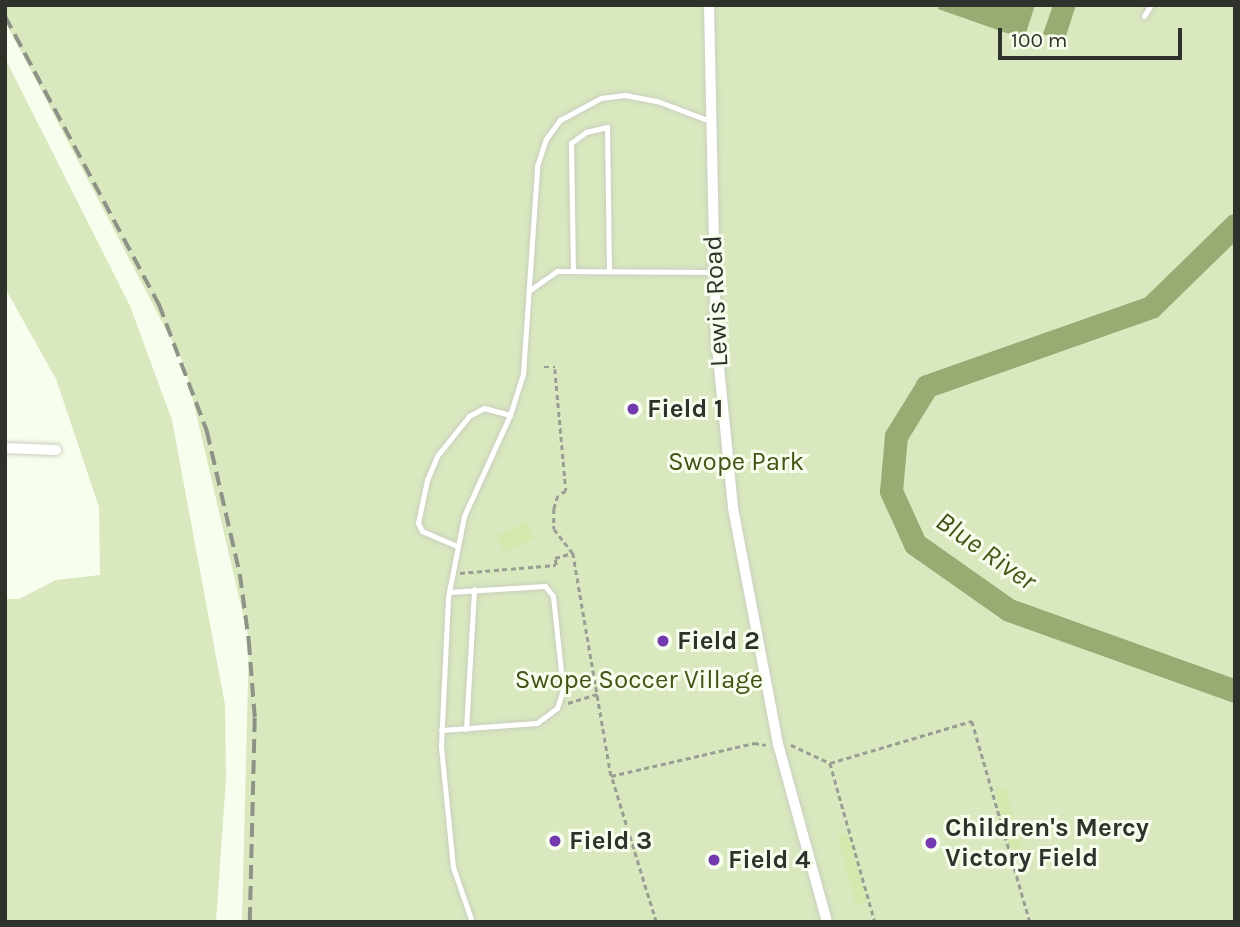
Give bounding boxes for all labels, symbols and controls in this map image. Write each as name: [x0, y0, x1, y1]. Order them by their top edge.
scale bar: [1002, 14, 1186, 58]
text: 100 m: [1011, 28, 1068, 52]
street label: Lewis Road: [697, 234, 735, 368]
place label: Field 1: [647, 393, 723, 425]
marker: Field 1: [625, 401, 641, 417]
park label: Swope Park: [668, 446, 804, 478]
water label: Blue River: [929, 504, 1043, 598]
place label: Field 2: [677, 625, 760, 657]
marker: Field 2: [655, 633, 671, 649]
park label: Swope Soccer Village: [515, 664, 763, 696]
place label: Children's Mercy Victory Field: [945, 812, 1149, 874]
place label: Field 3: [569, 825, 652, 857]
marker: Field 3: [547, 833, 563, 849]
marker: Children's Mercy Victory Field: [923, 835, 939, 851]
place label: Field 4: [728, 844, 810, 876]
marker: Field 4: [706, 852, 722, 868]

